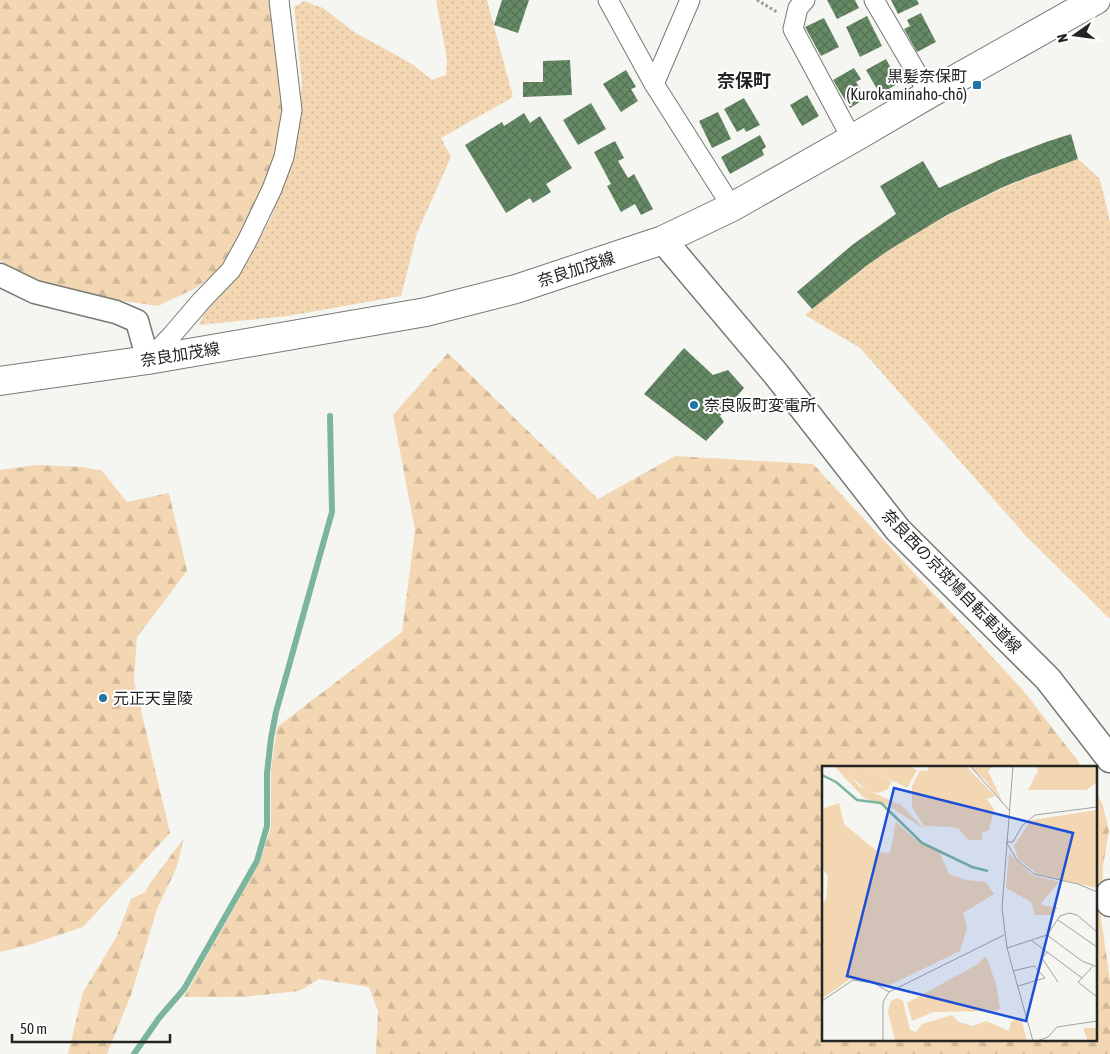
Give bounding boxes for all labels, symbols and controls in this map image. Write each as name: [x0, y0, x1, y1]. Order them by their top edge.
north arrow: [1050, 10, 1100, 60]
text: N: [1054, 32, 1071, 44]
place label: 黒髪奈保町 (Kurokaminaho-chō): [846, 67, 967, 104]
district label: 奈保町: [717, 70, 771, 91]
marker: 黒髪奈保町 (Kurokaminaho-chō): [971, 79, 983, 91]
street label: 奈良加茂線: [535, 248, 617, 290]
street label: 奈良加茂線: [139, 339, 221, 369]
place label: 奈良阪町変電所: [704, 396, 816, 414]
marker: 奈良阪町変電所: [688, 399, 700, 411]
street label: 奈良西の京斑鳩自転車道線: [879, 506, 1025, 656]
place label: 元正天皇陵: [113, 689, 193, 707]
marker: 元正天皇陵: [97, 692, 109, 704]
inset map: [822, 766, 1098, 1042]
scale bar: [12, 1012, 170, 1044]
text: 50 m: [20, 1020, 47, 1037]

